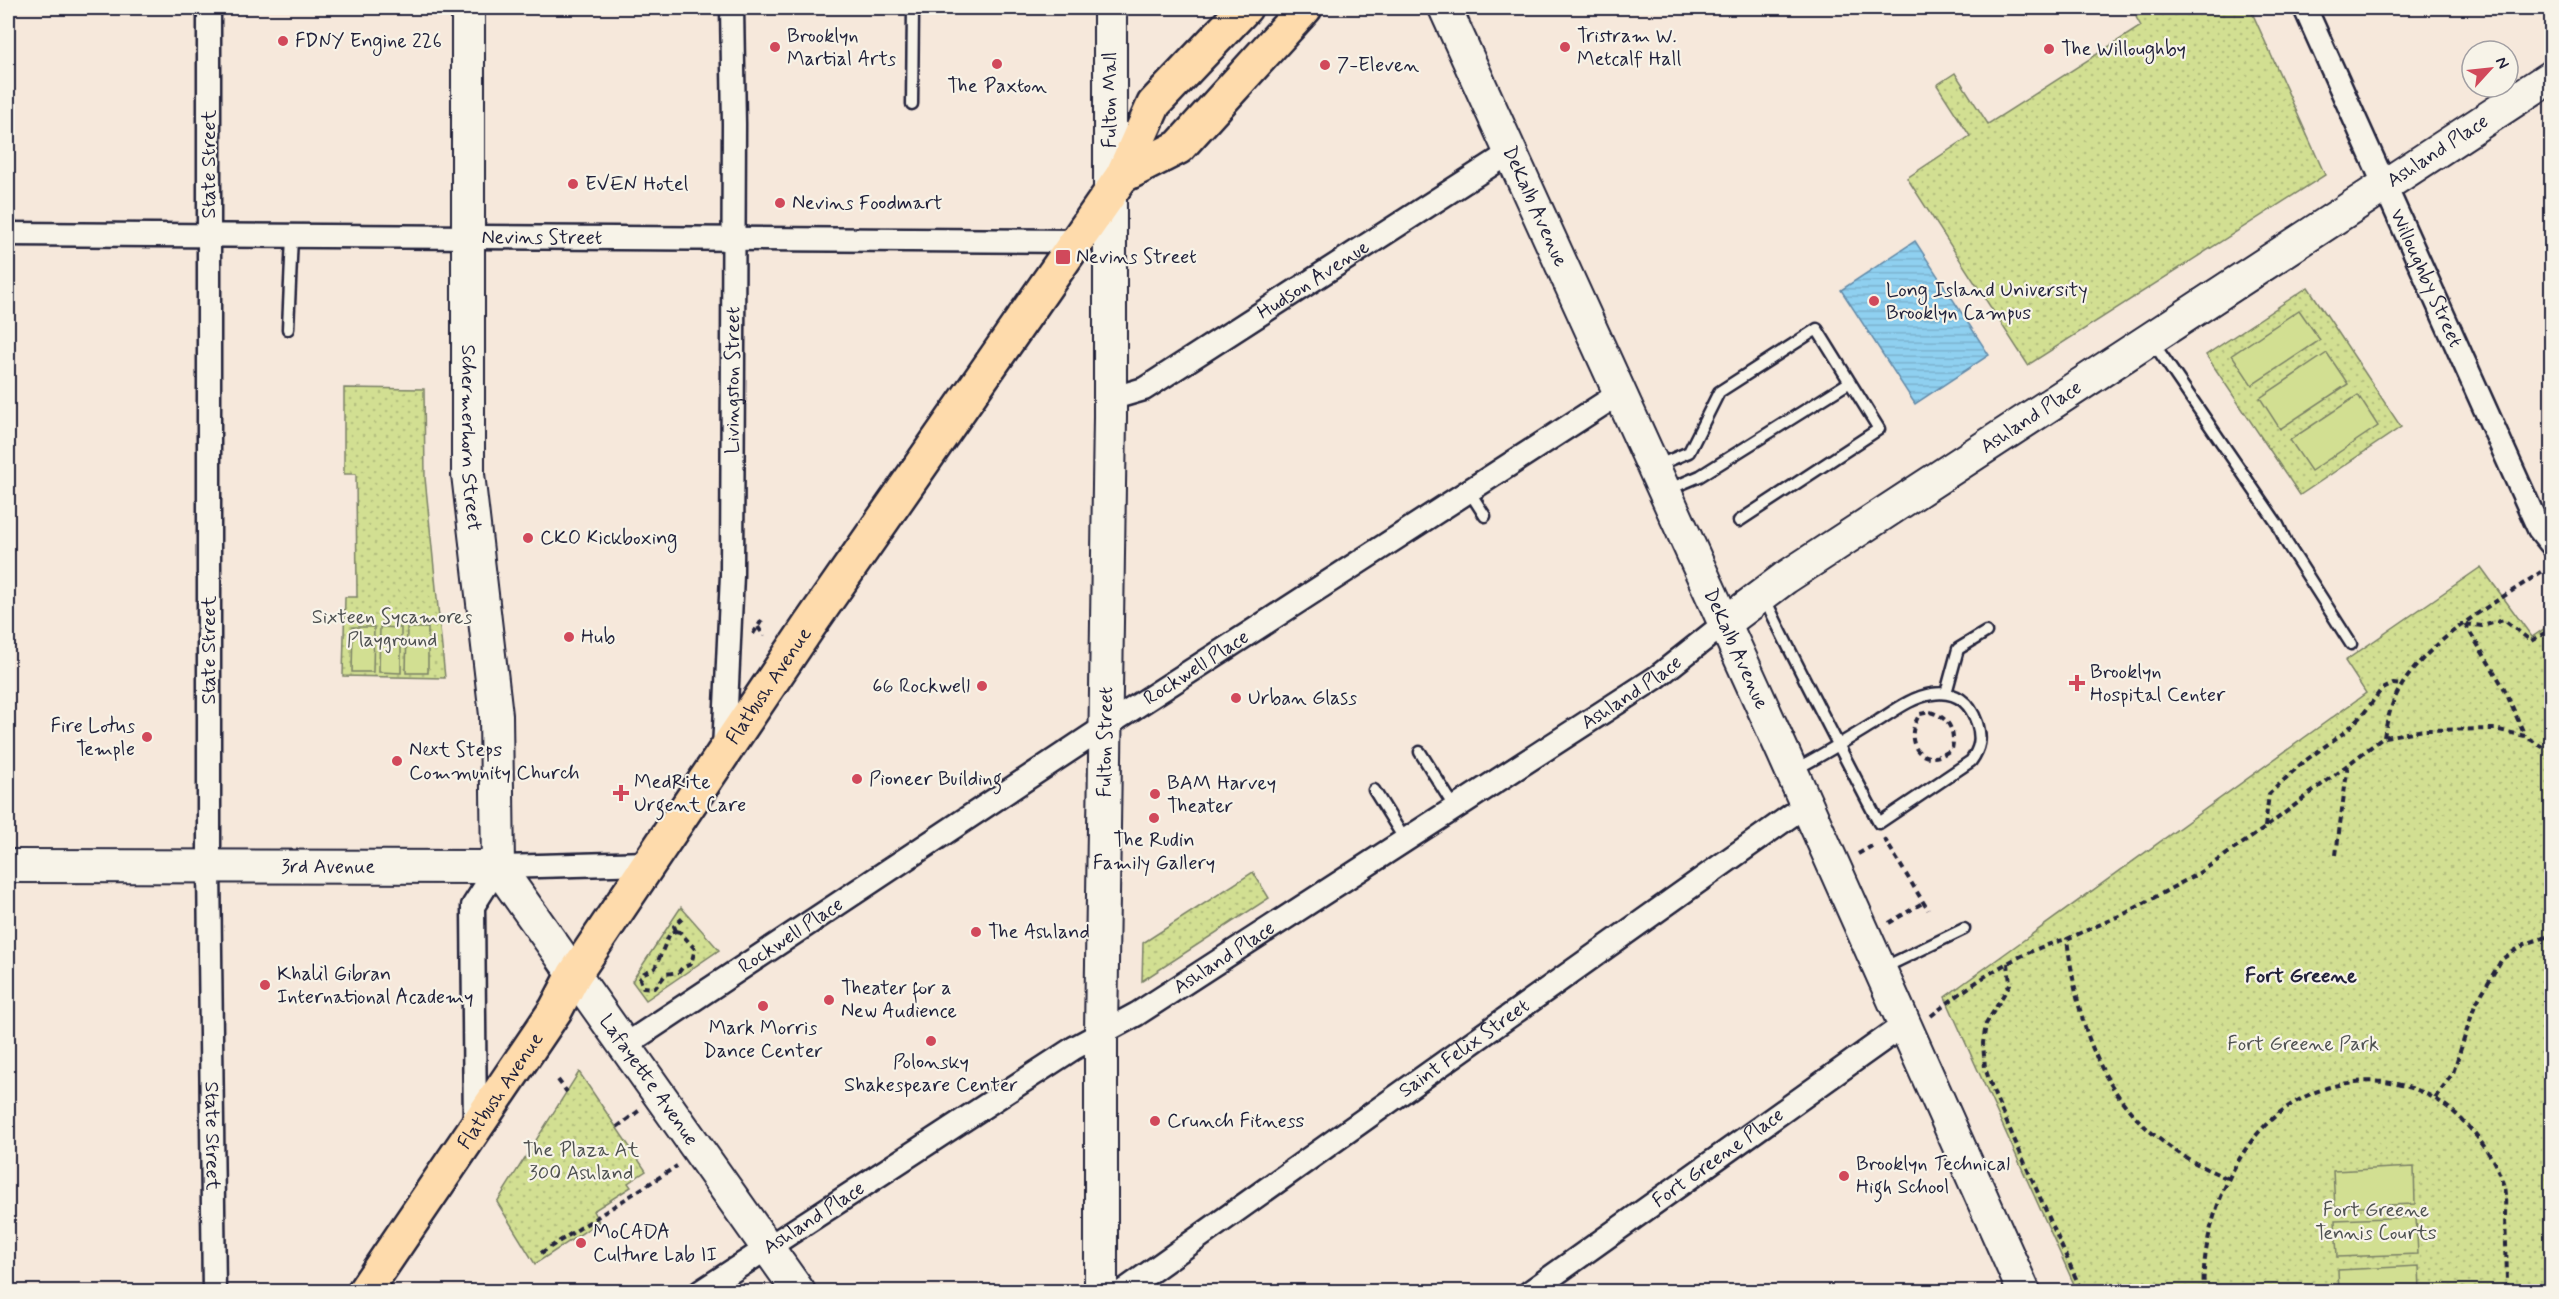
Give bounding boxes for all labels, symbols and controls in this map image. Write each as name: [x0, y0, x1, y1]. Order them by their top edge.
place label: Brooklyn Martial Arts: [787, 23, 896, 73]
place label: Tristram W. Metcalf Hall: [1577, 23, 1682, 73]
place label: FDNY Engine 226: [295, 28, 442, 56]
marker: FDNY Engine 226: [276, 34, 290, 48]
place label: The Willoughby: [2061, 36, 2186, 64]
north arrow: [2460, 39, 2520, 99]
marker: Brooklyn Martial Arts: [768, 40, 782, 54]
marker: Tristram W. Metcalf Hall: [1558, 40, 1572, 54]
marker: The Willoughby: [2042, 42, 2056, 56]
street label: Fulton Mall: [1097, 52, 1124, 148]
place label: 7-Eleven: [1337, 52, 1420, 79]
text: N: [2490, 53, 2514, 72]
marker: The Paxton: [990, 57, 1004, 71]
marker: 7-Eleven: [1318, 58, 1332, 72]
place label: The Paxton: [947, 73, 1047, 100]
street label: Ashland Place: [2382, 108, 2494, 194]
street label: State Street: [196, 109, 223, 218]
street label: DeKalb Avenue: [1496, 142, 1574, 271]
place label: EVEN Hotel: [585, 171, 689, 198]
marker: EVEN Hotel: [566, 177, 580, 191]
place label: Nevins Foodmart: [792, 190, 942, 217]
marker: Nevins Foodmart: [773, 196, 787, 210]
street label: Willoughby Street: [2383, 204, 2469, 352]
street label: Nevins Street: [481, 224, 602, 251]
street label: Hudson Avenue: [1252, 233, 1375, 326]
place label: Nevins Street: [1076, 244, 1197, 271]
marker: Nevins Street: [1054, 248, 1072, 266]
place label: Long Island University Brooklyn Campus: [1886, 277, 2088, 327]
marker: Long Island University Brooklyn Campus: [1867, 294, 1881, 308]
street label: Livingston Street: [719, 307, 747, 454]
street label: Schermerhorn Street: [454, 345, 488, 533]
street label: Ashland Place: [1975, 374, 2087, 460]
place label: CKO Kickboxing: [540, 525, 677, 553]
marker: CKO Kickboxing: [521, 531, 535, 545]
street label: DeKalb Avenue: [1697, 584, 1775, 714]
street label: State Street: [196, 595, 223, 704]
park label: Sixteen Sycamores Playground: [312, 604, 473, 654]
street label: Flatbush Avenue: [719, 622, 818, 750]
street label: Rockwell Place: [1138, 623, 1254, 712]
place label: Hub: [581, 624, 615, 651]
marker: Hub: [562, 630, 576, 644]
street label: Ashland Place: [1576, 649, 1688, 736]
place label: Brooklyn Hospital Center: [2090, 659, 2226, 709]
place label: 66 Rockwell: [872, 673, 970, 700]
marker: Brooklyn Hospital Center: [2068, 674, 2086, 692]
marker: 66 Rockwell: [975, 679, 989, 693]
place label: Urban Glass: [1248, 685, 1357, 712]
street label: Fulton Street: [1091, 686, 1120, 798]
marker: Urban Glass: [1229, 691, 1243, 705]
place label: Fire Lotus Temple: [51, 713, 135, 763]
marker: Fire Lotus Temple: [140, 730, 154, 744]
place label: Next Steps Community Church: [409, 737, 580, 787]
marker: Next Steps Community Church: [390, 754, 404, 768]
place label: Pioneer Building: [869, 766, 1002, 795]
place label: MedRite Urgent Care: [634, 769, 746, 821]
place label: BAM Harvey Theater: [1167, 770, 1276, 820]
marker: Pioneer Building: [850, 772, 864, 786]
marker: MedRite Urgent Care: [612, 784, 630, 802]
marker: BAM Harvey Theater: [1148, 787, 1162, 801]
marker: The Rudin Family Gallery: [1147, 811, 1161, 825]
place label: The Rudin Family Gallery: [1093, 827, 1215, 877]
street label: 3rd Avenue: [281, 853, 375, 880]
street label: Rockwell Place: [733, 891, 848, 980]
street label: Ashland Place: [1168, 915, 1280, 1000]
place label: The Ashland: [988, 919, 1090, 946]
marker: The Ashland: [969, 925, 983, 939]
place label: Khalil Gibran International Academy: [277, 961, 473, 1011]
district label: Fort Greene: [2245, 962, 2357, 990]
place label: Theater for a New Audience: [841, 975, 957, 1025]
marker: Khalil Gibran International Academy: [258, 978, 272, 992]
street label: Saint Felix Street: [1393, 992, 1535, 1104]
marker: Theater for a New Audience: [822, 993, 836, 1007]
marker: Mark Morris Dance Center: [756, 999, 770, 1013]
street label: Lafayette Avenue: [593, 1009, 705, 1151]
place label: Mark Morris Dance Center: [703, 1015, 823, 1065]
street label: Flatbush Avenue: [451, 1027, 550, 1155]
park label: Fort Greene Park: [2227, 1031, 2379, 1058]
marker: Polonsky Shakespeare Center: [924, 1034, 938, 1048]
place label: Polonsky Shakespeare Center: [844, 1049, 1018, 1099]
street label: State Street: [198, 1081, 226, 1191]
street label: Fort Greene Place: [1647, 1101, 1789, 1214]
place label: Crunch Fitness: [1167, 1108, 1305, 1135]
marker: Crunch Fitness: [1148, 1114, 1162, 1128]
park label: The Plaza At 300 Ashland: [523, 1137, 640, 1187]
place label: Brooklyn Technical High School: [1856, 1151, 2010, 1203]
marker: Brooklyn Technical High School: [1837, 1169, 1851, 1183]
street label: Ashland Place: [758, 1175, 870, 1261]
park label: Fort Greene Tennis Courts: [2315, 1197, 2437, 1247]
place label: MoCADA Culture Lab II: [593, 1219, 717, 1269]
marker: MoCADA Culture Lab II: [574, 1236, 588, 1250]

